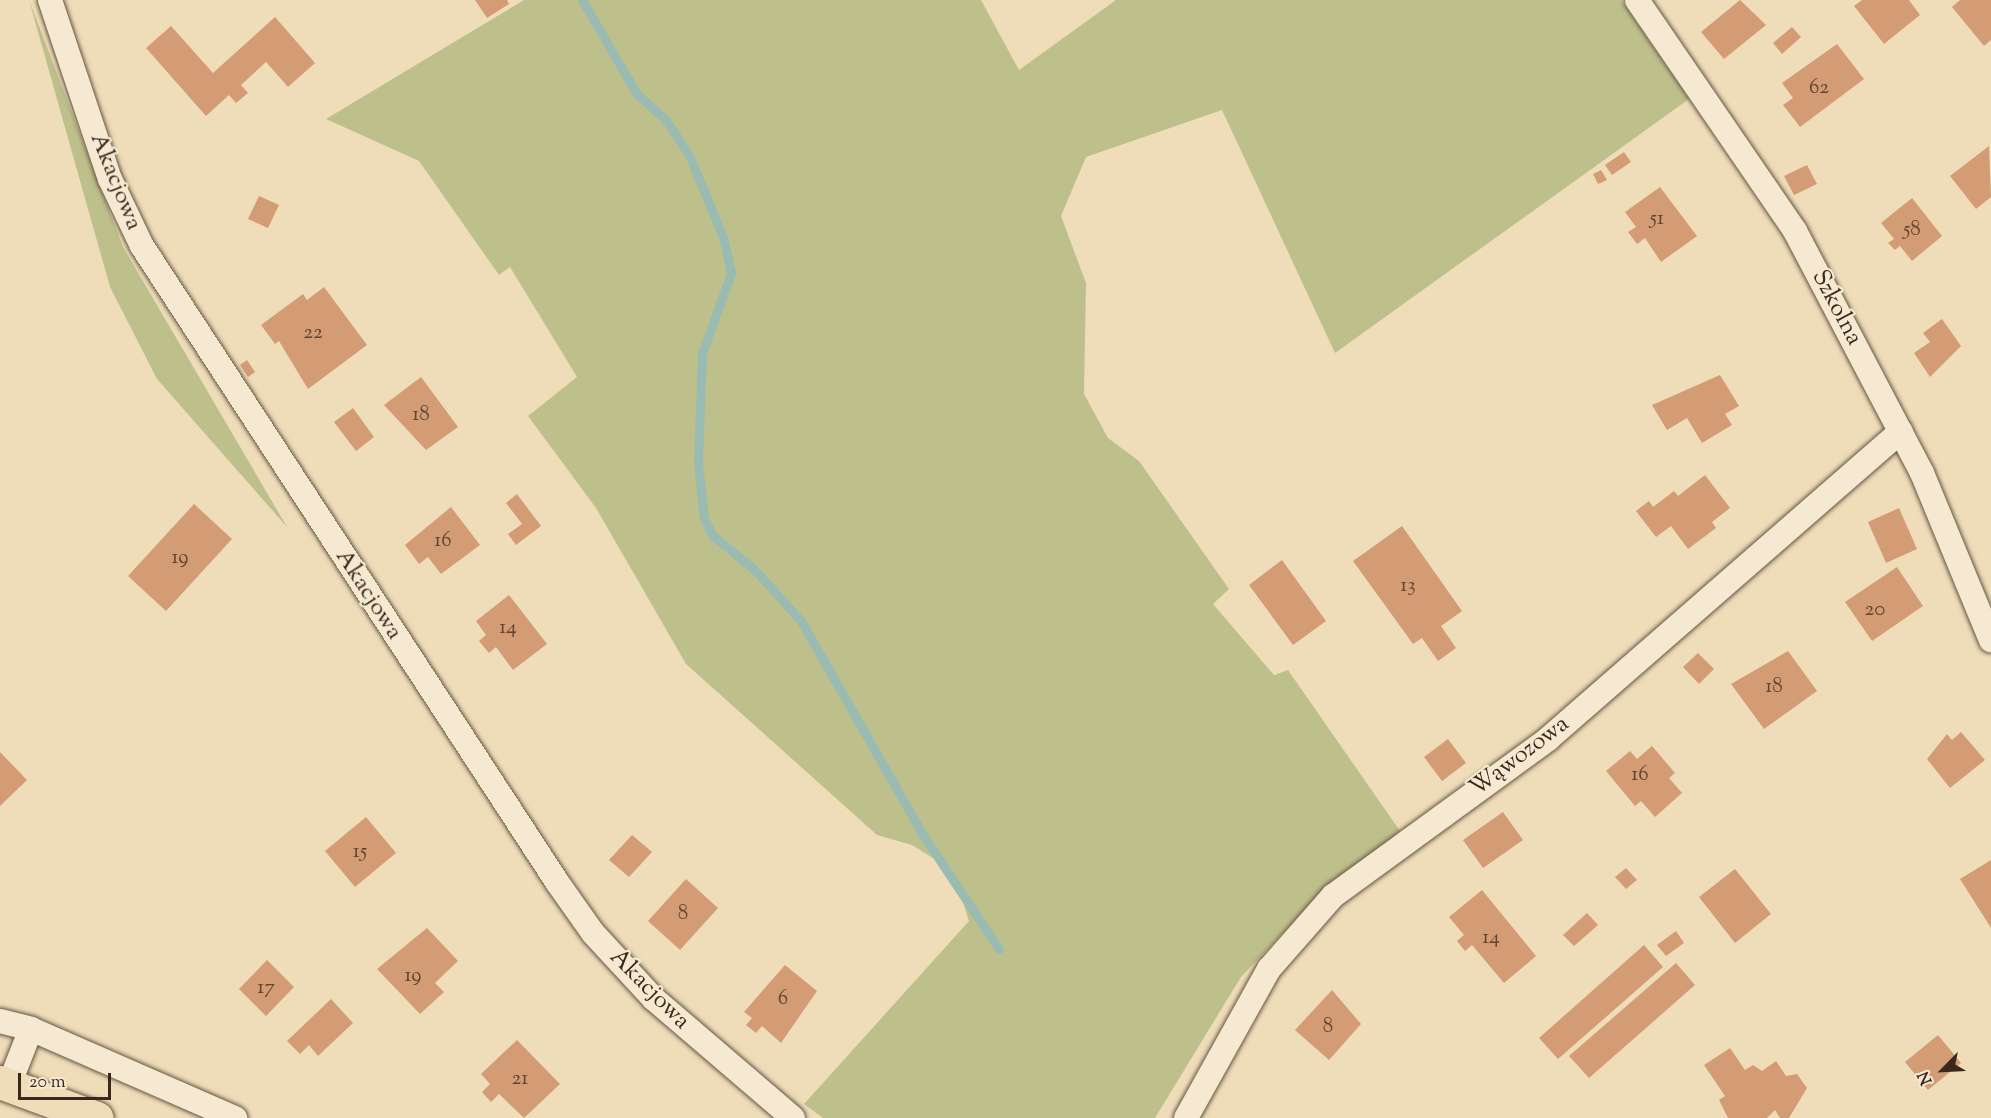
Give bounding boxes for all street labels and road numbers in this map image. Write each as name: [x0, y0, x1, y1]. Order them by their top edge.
street label: Akacjowa: [83, 129, 147, 235]
street label: Szkolna: [1804, 266, 1868, 350]
street label: Akacjowa: [328, 544, 408, 646]
street label: Wąwozowa: [1465, 710, 1575, 804]
street label: Akacjowa: [603, 944, 695, 1036]

